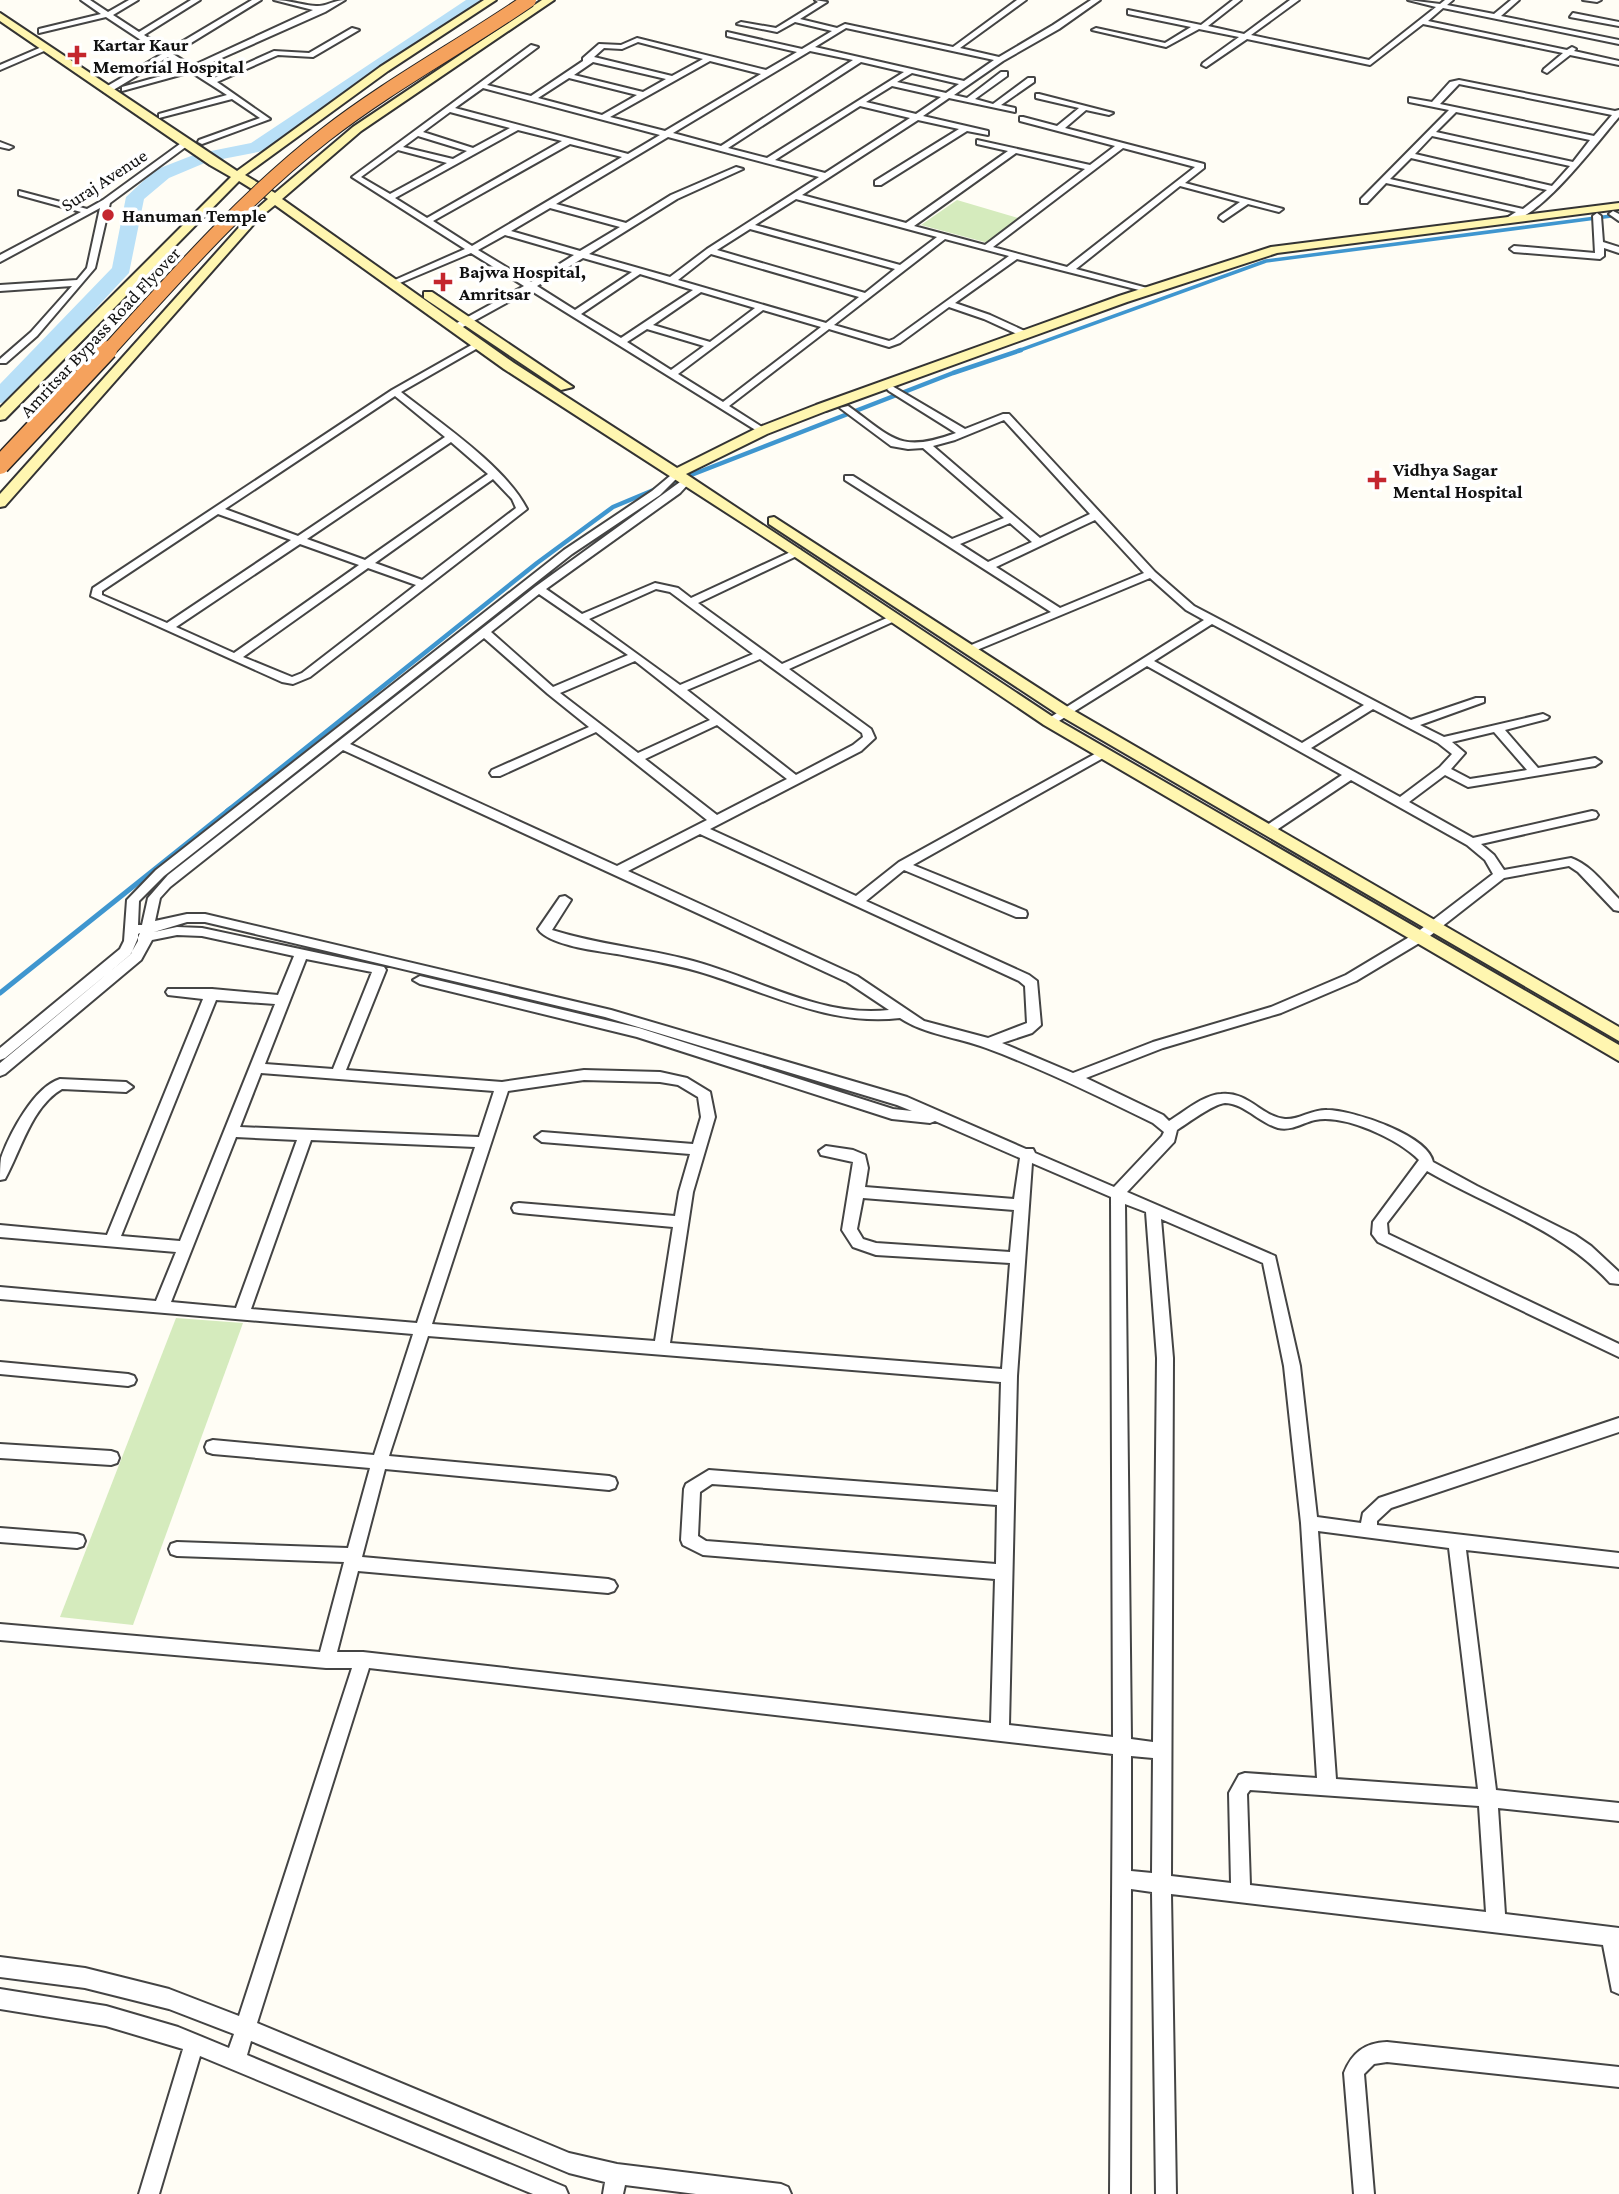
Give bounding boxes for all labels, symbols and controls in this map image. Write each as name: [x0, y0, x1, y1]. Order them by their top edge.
place label: Kartar Kaur Memorial Hospital: [93, 34, 245, 77]
marker: Kartar Kaur Memorial Hospital: [67, 45, 87, 65]
street label: Suraj Avenue: [57, 144, 151, 216]
place label: Hanuman Temple: [122, 205, 266, 226]
marker: Hanuman Temple: [100, 207, 116, 223]
street label: Amritsar Bypass Road Flyover: [16, 242, 185, 421]
place label: Bajwa Hospital, Amritsar: [458, 261, 586, 304]
marker: Bajwa Hospital, Amritsar: [433, 272, 453, 292]
place label: Vidhya Sagar Mental Hospital: [1392, 459, 1523, 502]
marker: Vidhya Sagar Mental Hospital: [1367, 470, 1387, 490]

